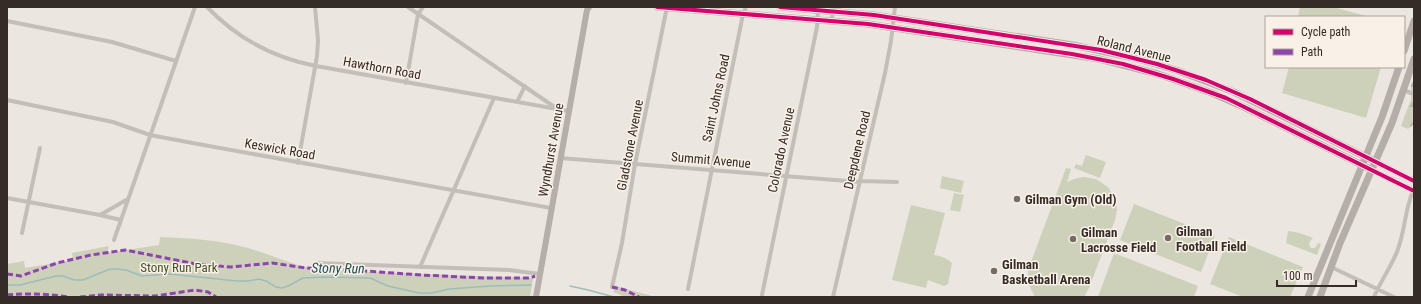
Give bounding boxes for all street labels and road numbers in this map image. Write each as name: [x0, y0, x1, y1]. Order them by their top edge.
street label: Roland Avenue: [1095, 33, 1173, 65]
street label: Saint Johns Road: [699, 53, 733, 143]
street label: Hawthorn Road: [342, 54, 422, 82]
street label: Gladstone Avenue: [614, 98, 646, 192]
street label: Wyndhurst Avenue: [535, 102, 567, 198]
street label: Colorado Avenue: [765, 106, 797, 194]
street label: Deepdene Road: [841, 109, 873, 191]
street label: Keswick Road: [244, 135, 316, 163]
street label: Summit Avenue: [671, 149, 751, 171]

